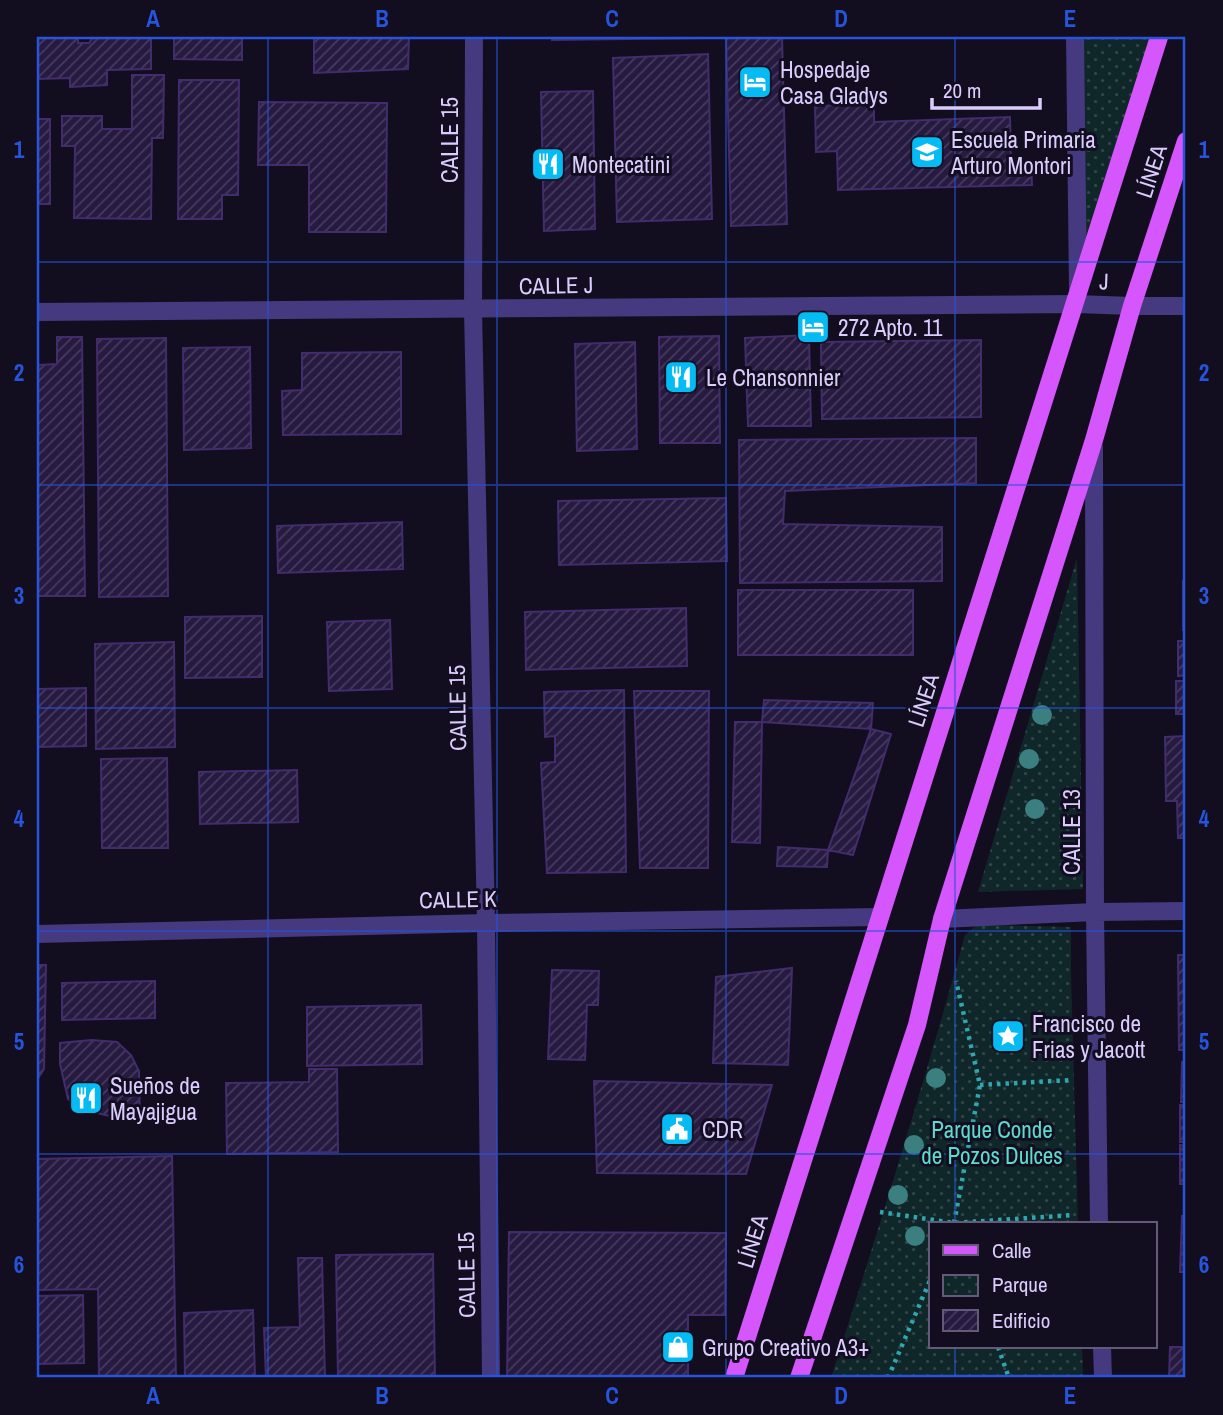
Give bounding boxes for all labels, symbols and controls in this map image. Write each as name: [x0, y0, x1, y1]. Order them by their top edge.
text: A: [146, 3, 160, 34]
text: B: [375, 3, 389, 34]
text: C: [605, 3, 619, 34]
text: D: [834, 3, 848, 34]
text: E: [1064, 3, 1076, 34]
place label: Hospedaje Casa Gladys: [780, 54, 888, 111]
hotel icon: Hospedaje Casa Gladys: [736, 63, 774, 101]
scale bar: [932, 66, 1041, 110]
text: 20 m: [943, 76, 981, 105]
street label: CALLE 15: [434, 97, 465, 183]
place label: Escuela Primaria Arturo Montori: [950, 124, 1096, 181]
school or university icon: Escuela Primaria Arturo Montori: [908, 133, 946, 171]
text: 1: [14, 134, 25, 165]
text: 1: [1199, 134, 1210, 165]
street label: LÍNEA: [1128, 140, 1174, 202]
restaurant icon: Montecatini: [529, 145, 567, 183]
place label: Montecatini: [572, 149, 671, 180]
street label: J: [1099, 265, 1109, 297]
street label: CALLE J: [519, 269, 593, 301]
hotel icon: 272 Apto. 11: [794, 308, 832, 346]
place label: 272 Apto. 11: [838, 312, 943, 343]
text: 2: [14, 357, 24, 388]
text: 2: [1199, 357, 1209, 388]
restaurant icon: Le Chansonnier: [662, 358, 700, 396]
place label: Le Chansonnier: [706, 362, 841, 393]
text: 3: [14, 580, 24, 611]
text: 3: [1199, 580, 1209, 611]
street label: CALLE 15: [441, 665, 473, 751]
street label: LÍNEA: [900, 669, 946, 731]
street label: CALLE 13: [1056, 789, 1087, 875]
text: 4: [14, 803, 25, 834]
text: 4: [1199, 803, 1210, 834]
street label: CALLE K: [419, 883, 497, 915]
place label: Francisco de Frias y Jacott: [1032, 1008, 1145, 1065]
place icon: Francisco de Frias y Jacott: [989, 1017, 1027, 1055]
text: 5: [14, 1026, 24, 1057]
text: 5: [1199, 1026, 1209, 1057]
place label: Sueños de Mayajigua: [110, 1070, 200, 1127]
restaurant icon: Sueños de Mayajigua: [67, 1079, 105, 1117]
public building icon: CDR: [658, 1110, 696, 1148]
place label: CDR: [702, 1114, 743, 1145]
park label: Parque Conde de Pozos Dulces: [921, 1114, 1063, 1171]
street label: LÍNEA: [729, 1210, 775, 1272]
legend: [929, 1222, 1156, 1348]
street label: CALLE 15: [450, 1232, 482, 1318]
text: Calle: [992, 1236, 1031, 1265]
text: 6: [14, 1249, 24, 1280]
text: 6: [1199, 1249, 1209, 1280]
text: Parque: [992, 1270, 1048, 1299]
text: Edificio: [992, 1306, 1050, 1335]
shop icon: Grupo Creativo A3+: [659, 1328, 697, 1366]
place label: Grupo Creativo A3+: [702, 1332, 869, 1363]
text: A: [146, 1380, 160, 1411]
text: B: [375, 1380, 389, 1411]
text: C: [605, 1380, 619, 1411]
text: D: [834, 1380, 848, 1411]
text: E: [1064, 1380, 1076, 1411]

